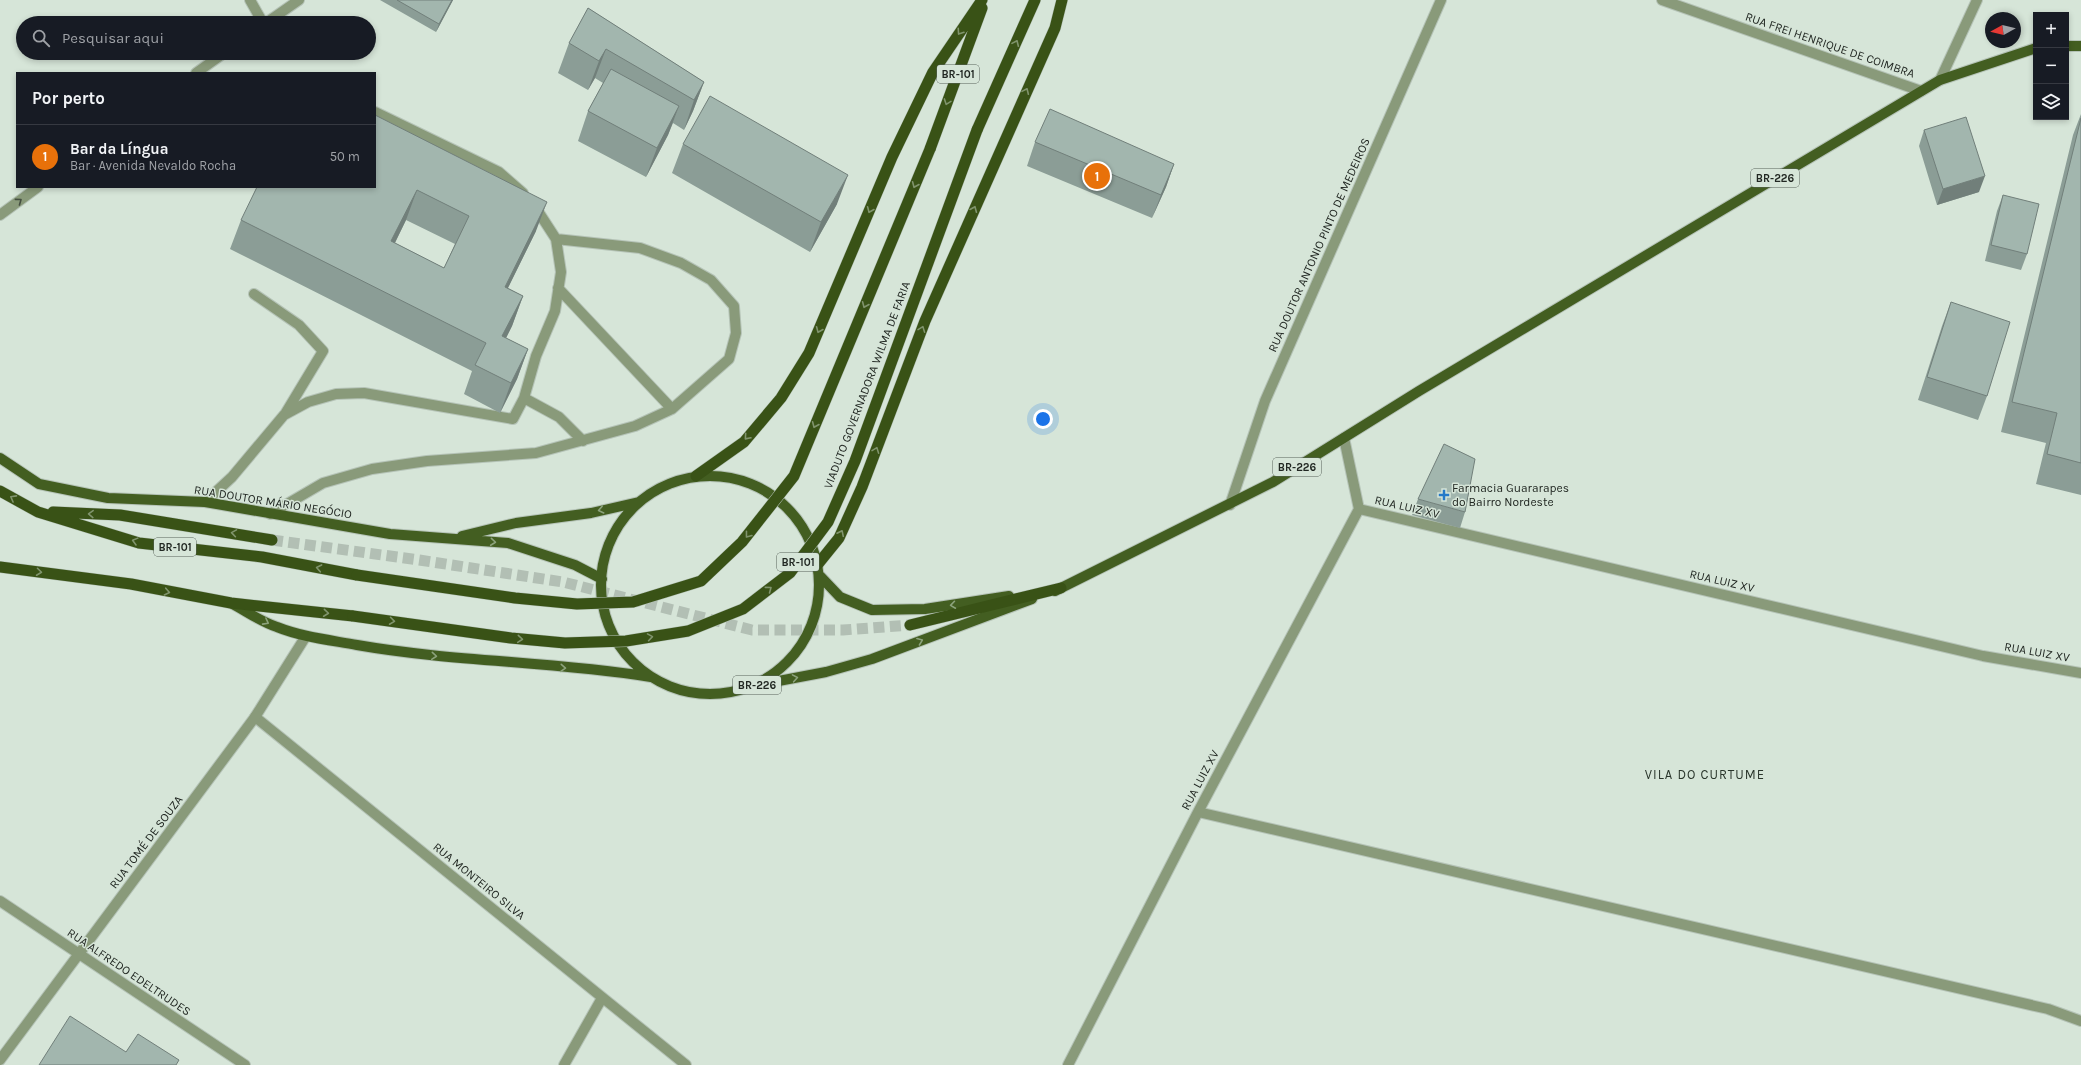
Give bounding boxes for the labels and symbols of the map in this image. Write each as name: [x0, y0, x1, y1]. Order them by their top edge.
street label: RUA FREI HENRIQUE DE COIMBRA: [1743, 9, 1917, 81]
north arrow: [1985, 12, 2021, 48]
one-way arrow: [957, 28, 965, 35]
one-way arrow: [1011, 40, 1019, 48]
road number: BR-101: [937, 65, 979, 83]
one-way arrow: [1021, 87, 1029, 95]
one-way arrow: [944, 99, 952, 106]
street label: RUA DOUTOR ANTONIO PINTO DE MEDEIROS: [1265, 136, 1373, 354]
pin: 1: [1084, 161, 1110, 191]
road number: BR-226: [1751, 169, 1799, 187]
one-way arrow: [912, 181, 920, 188]
one-way arrow: [15, 199, 22, 206]
one-way arrow: [866, 206, 874, 213]
one-way arrow: [969, 206, 977, 213]
street label: VIADUTO GOVERNADORA WILMA DE FARIA: [821, 279, 913, 491]
one-way arrow: [862, 301, 870, 308]
one-way arrow: [816, 325, 824, 333]
one-way arrow: [918, 325, 926, 332]
your location: [1033, 409, 1053, 429]
one-way arrow: [812, 420, 820, 428]
one-way arrow: [745, 432, 752, 440]
one-way arrow: [871, 447, 879, 454]
road number: BR-226: [1273, 458, 1321, 476]
place label: Farmacia Guararapes do Bairro Nordeste: [1452, 481, 1569, 509]
street label: RUA DOUTOR MÁRIO NEGÓCIO: [193, 482, 353, 521]
marker: Farmacia Guararapes do Bairro Nordeste: [1439, 490, 1449, 500]
street label: RUA LUIZ XV: [1373, 493, 1441, 521]
one-way arrow: [10, 495, 17, 503]
one-way arrow: [598, 506, 604, 514]
one-way arrow: [88, 509, 94, 518]
one-way arrow: [836, 529, 844, 537]
one-way arrow: [231, 530, 237, 538]
one-way arrow: [745, 530, 752, 537]
one-way arrow: [132, 537, 139, 546]
one-way arrow: [490, 537, 496, 546]
road number: BR-101: [154, 538, 196, 556]
road number: BR-101: [777, 553, 819, 571]
one-way arrow: [316, 564, 322, 573]
one-way arrow: [36, 567, 42, 576]
street label: RUA LUIZ XV: [1688, 567, 1756, 595]
one-way arrow: [164, 587, 170, 595]
one-way arrow: [764, 587, 771, 594]
one-way arrow: [950, 600, 956, 609]
one-way arrow: [323, 608, 329, 617]
one-way arrow: [262, 617, 269, 624]
one-way arrow: [389, 617, 395, 626]
one-way arrow: [517, 634, 523, 643]
one-way arrow: [647, 634, 653, 642]
one-way arrow: [916, 638, 923, 646]
street label: RUA LUIZ XV: [2003, 639, 2071, 665]
one-way arrow: [431, 651, 437, 660]
one-way arrow: [560, 663, 566, 672]
one-way arrow: [792, 674, 798, 683]
road number: BR-226: [733, 676, 781, 694]
street label: RUA LUIZ XV: [1178, 747, 1222, 812]
district label: VILA DO CURTUME: [1645, 767, 1765, 782]
street label: RUA TOMÉ DE SOUZA: [106, 792, 186, 891]
street label: RUA MONTEIRO SILVA: [430, 840, 528, 922]
street label: RUA ALFREDO EDELTRUDES: [65, 925, 193, 1019]

